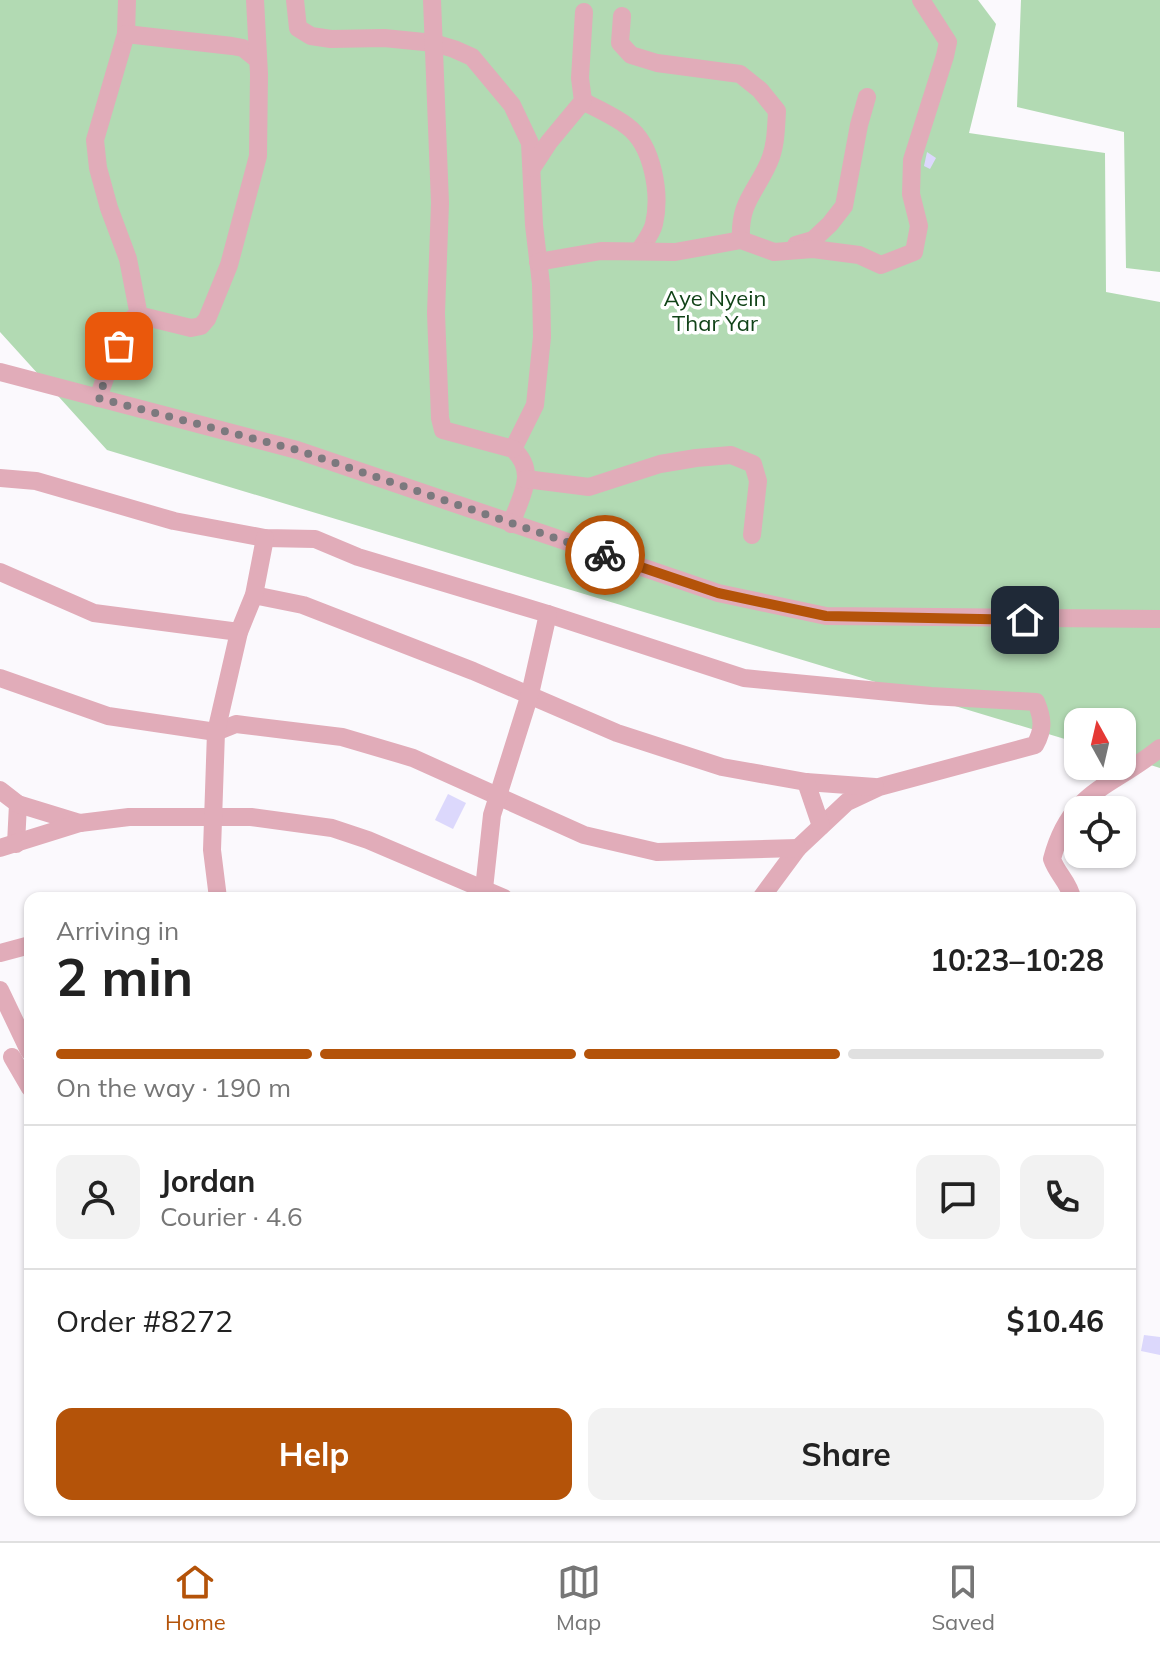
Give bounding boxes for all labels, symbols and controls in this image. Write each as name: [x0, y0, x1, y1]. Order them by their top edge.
park label: Aye Nyein Thar Yar: [664, 284, 766, 337]
pin: [85, 312, 153, 380]
icon: bag: [97, 324, 141, 368]
courier: [565, 515, 645, 595]
icon: bike: [583, 533, 627, 577]
pin: [991, 586, 1059, 654]
icon: home: [1003, 598, 1047, 642]
north arrow: [1064, 708, 1136, 780]
map controls: [1064, 708, 1136, 868]
button: locate: [1064, 796, 1136, 868]
text: Arriving in: [56, 914, 179, 947]
text: 10:23–10:28: [930, 941, 1104, 979]
text: 2 min: [56, 944, 193, 1009]
text: On the way · 190 m: [56, 1071, 291, 1104]
button: person: [56, 1155, 140, 1239]
button: chat: [916, 1155, 1000, 1239]
button: phone: [1020, 1155, 1104, 1239]
text: Jordan: [160, 1162, 255, 1200]
text: Courier · 4.6: [160, 1200, 303, 1233]
text: Order #8272: [56, 1302, 233, 1340]
text: $10.46: [1007, 1302, 1104, 1340]
button: Help: [56, 1408, 572, 1500]
button: Share: [588, 1408, 1104, 1500]
tab: Home: [165, 1560, 226, 1636]
tab: Map: [556, 1560, 601, 1636]
tab: Saved: [931, 1560, 995, 1636]

